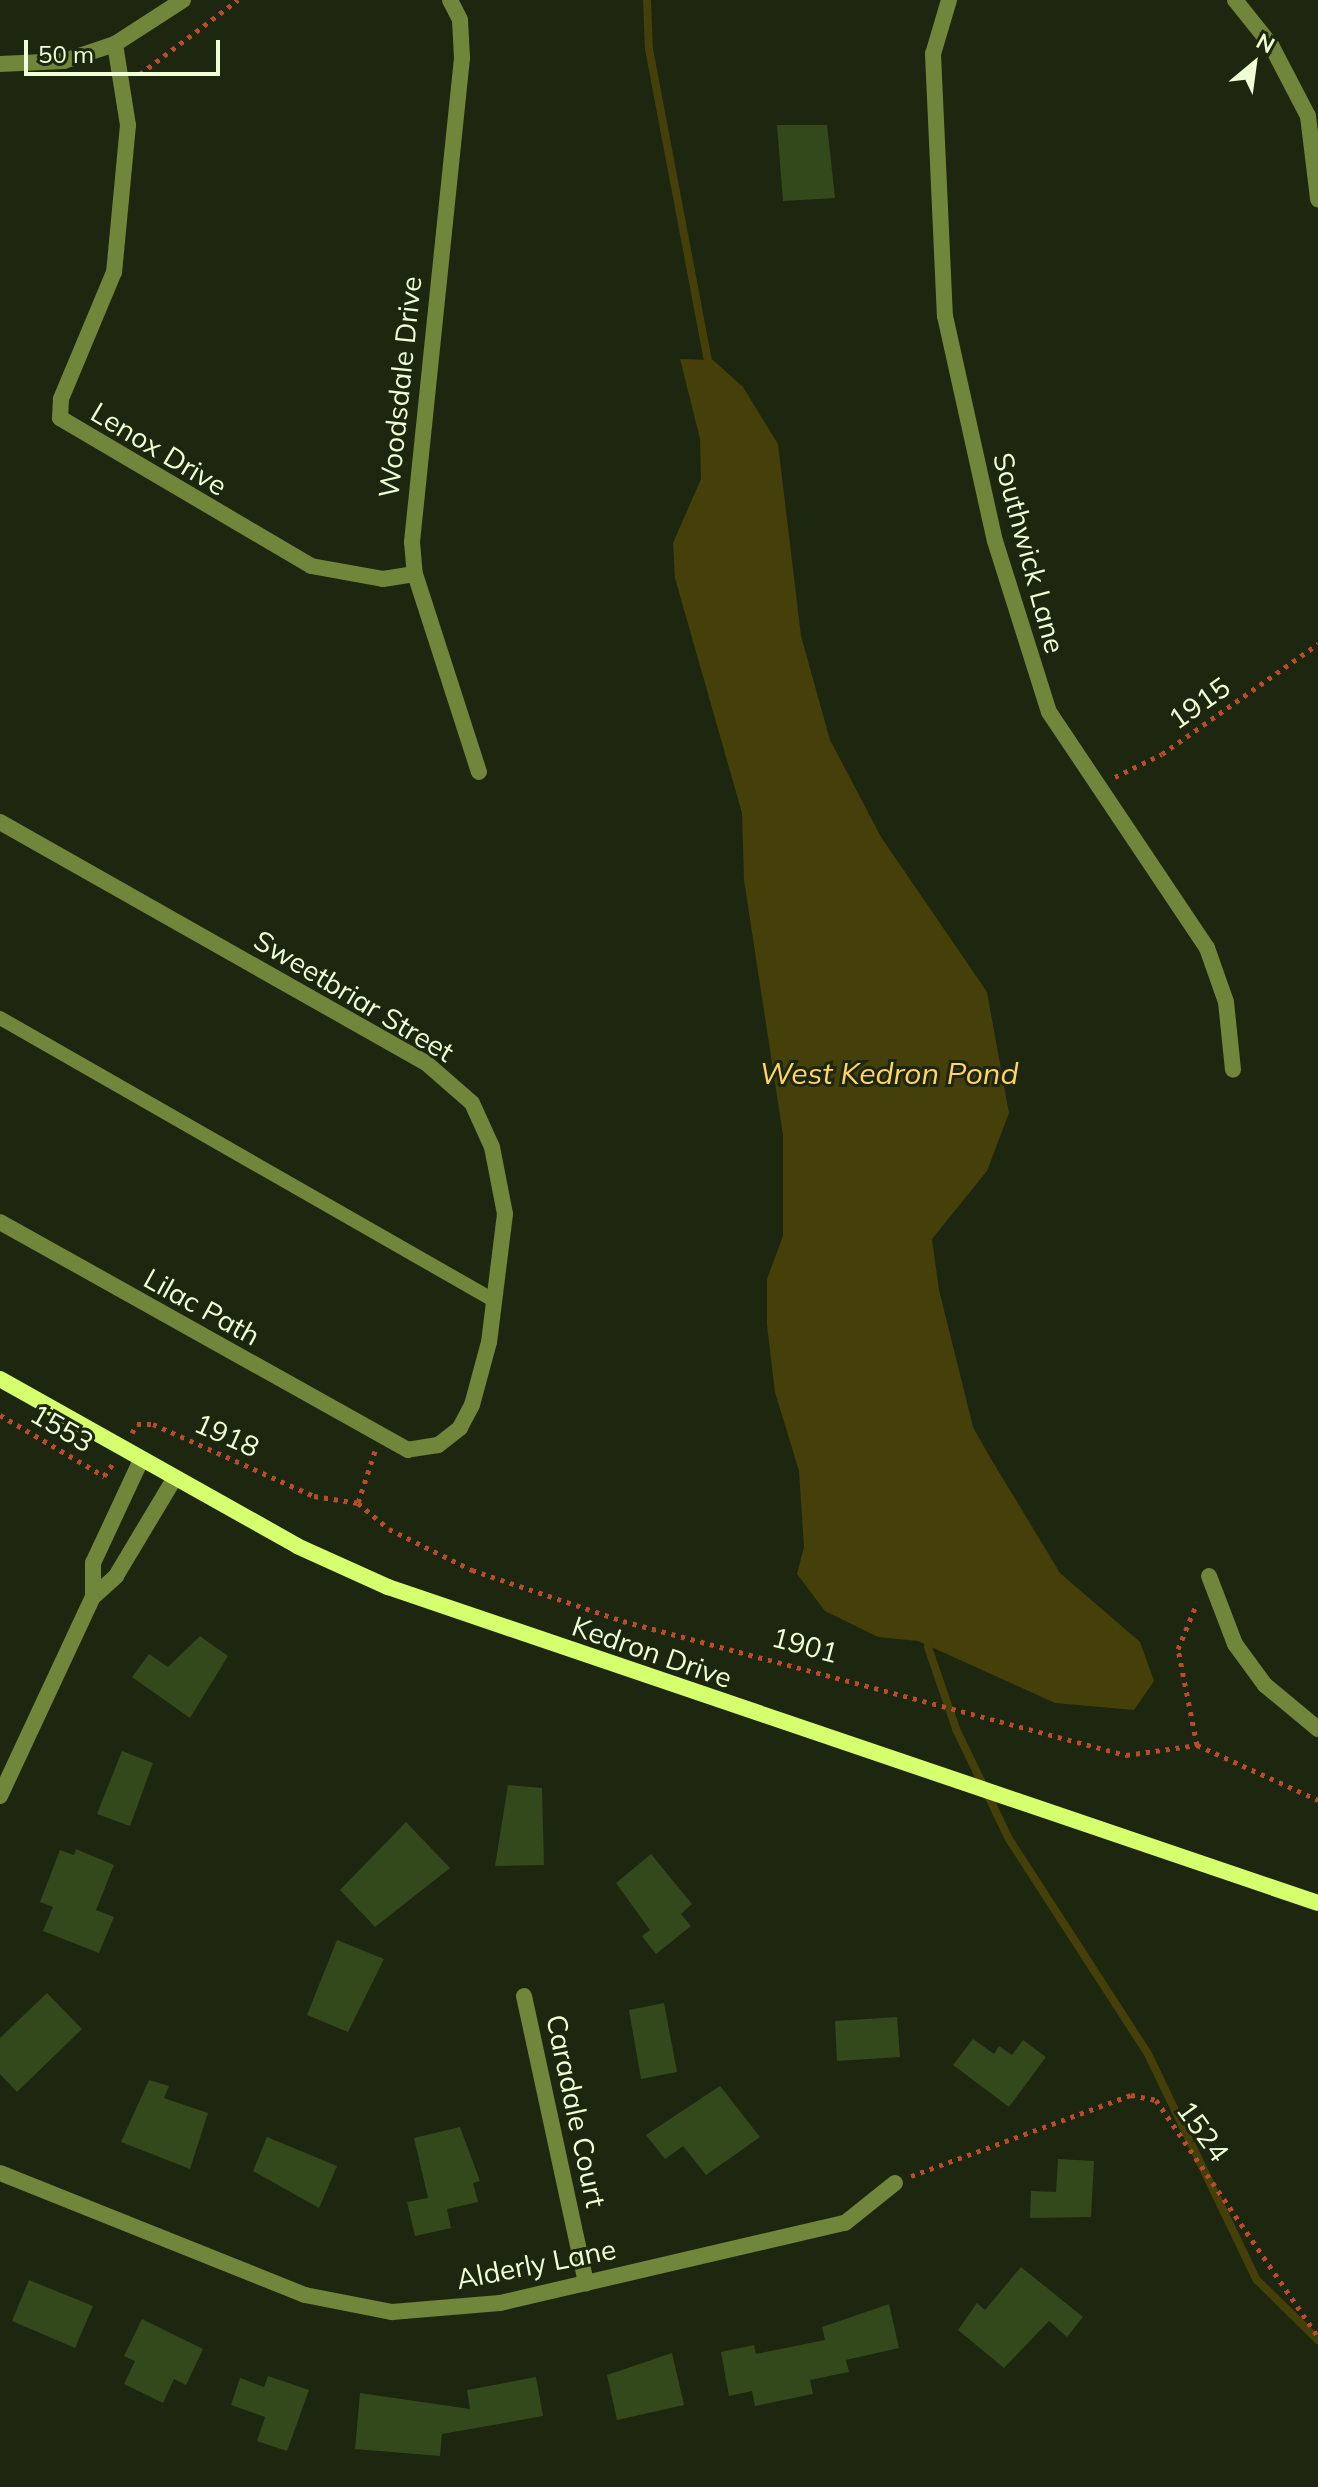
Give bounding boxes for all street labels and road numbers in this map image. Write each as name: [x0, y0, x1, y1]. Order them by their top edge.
street label: Woodsdale Drive: [372, 275, 428, 499]
street label: Lenox Drive: [85, 395, 233, 503]
street label: Southwick Lane: [986, 449, 1072, 657]
street label: 1915: [1162, 670, 1236, 736]
street label: Sweetbriar Street: [248, 923, 460, 1069]
street label: Lilac Path: [138, 1261, 266, 1353]
street label: 1553: [25, 1397, 99, 1459]
street label: 1918: [189, 1406, 265, 1464]
street label: Kedron Drive: [568, 1609, 736, 1695]
street label: 1901: [768, 1620, 842, 1670]
street label: Caradale Court: [539, 2012, 613, 2210]
street label: 1524: [1170, 2094, 1236, 2168]
street label: Alderly Lane: [453, 2232, 619, 2296]

